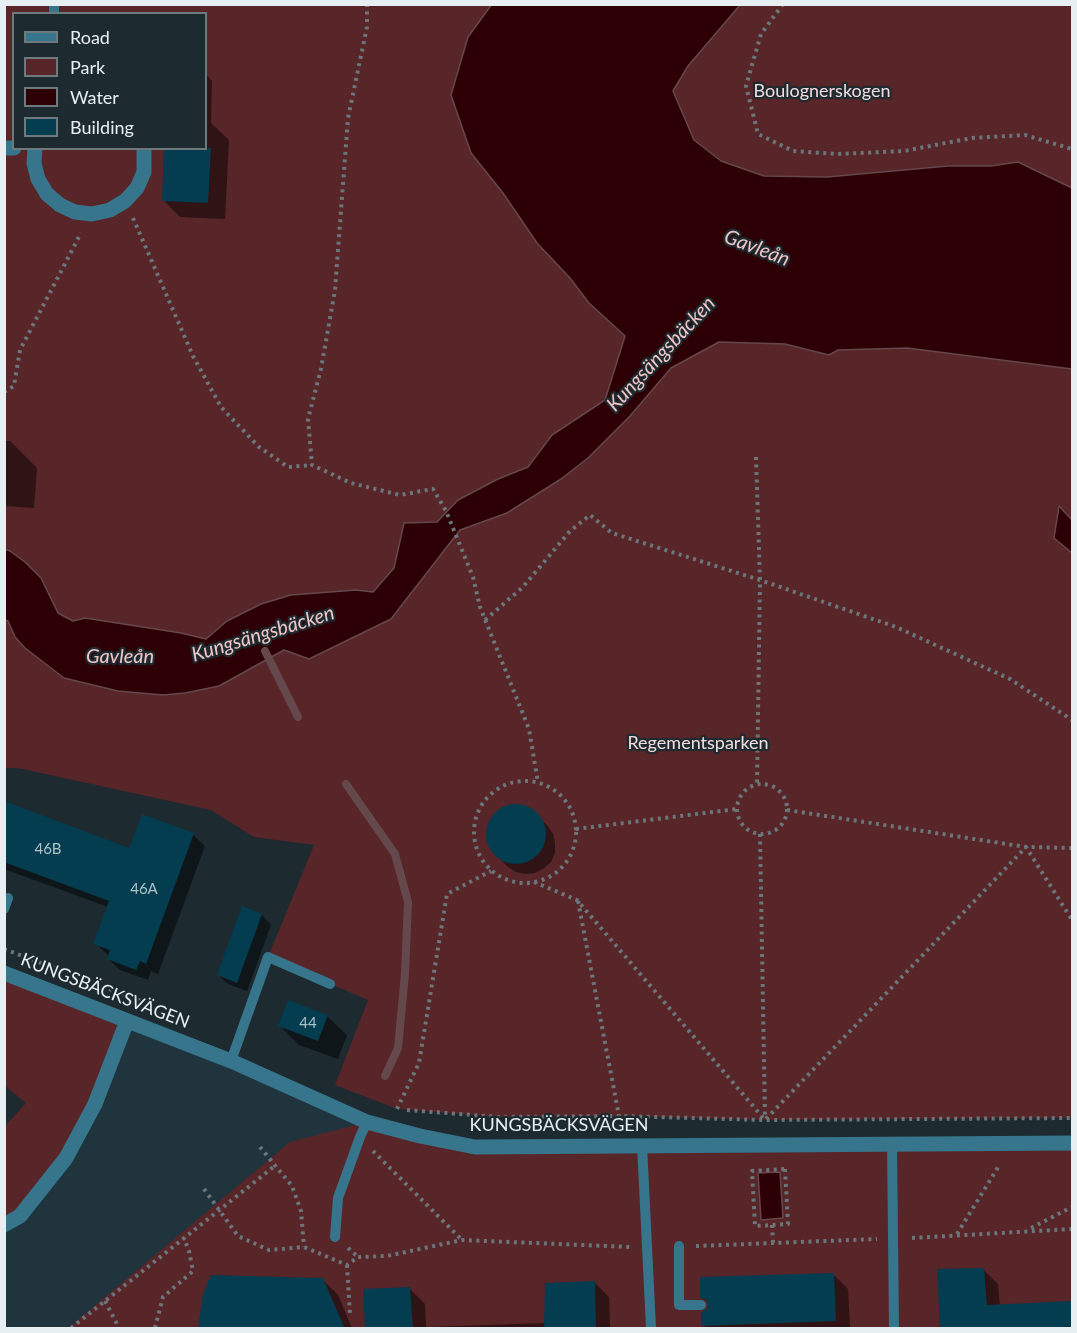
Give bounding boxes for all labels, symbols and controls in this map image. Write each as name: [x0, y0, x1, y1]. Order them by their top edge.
legend: [12, 12, 207, 150]
text: Road: [70, 26, 110, 48]
text: Park: [70, 56, 105, 78]
park label: Boulognerskogen: [754, 80, 890, 102]
text: Water: [70, 86, 119, 108]
text: Building: [70, 116, 134, 138]
water label: Gavleån: [721, 225, 793, 271]
water label: Kungsängsbäcken: [602, 292, 720, 416]
water label: Kungsängsbäcken: [189, 601, 337, 667]
water label: Gavleån: [86, 645, 154, 669]
park label: Regementsparken: [627, 732, 769, 754]
house number: 46B: [34, 840, 62, 858]
house number: 46A: [130, 880, 158, 898]
street label: KUNGSBÄCKSVÄGEN: [18, 949, 192, 1033]
house number: 44: [299, 1014, 317, 1032]
street label: KUNGSBÄCKSVÄGEN: [470, 1114, 648, 1136]

